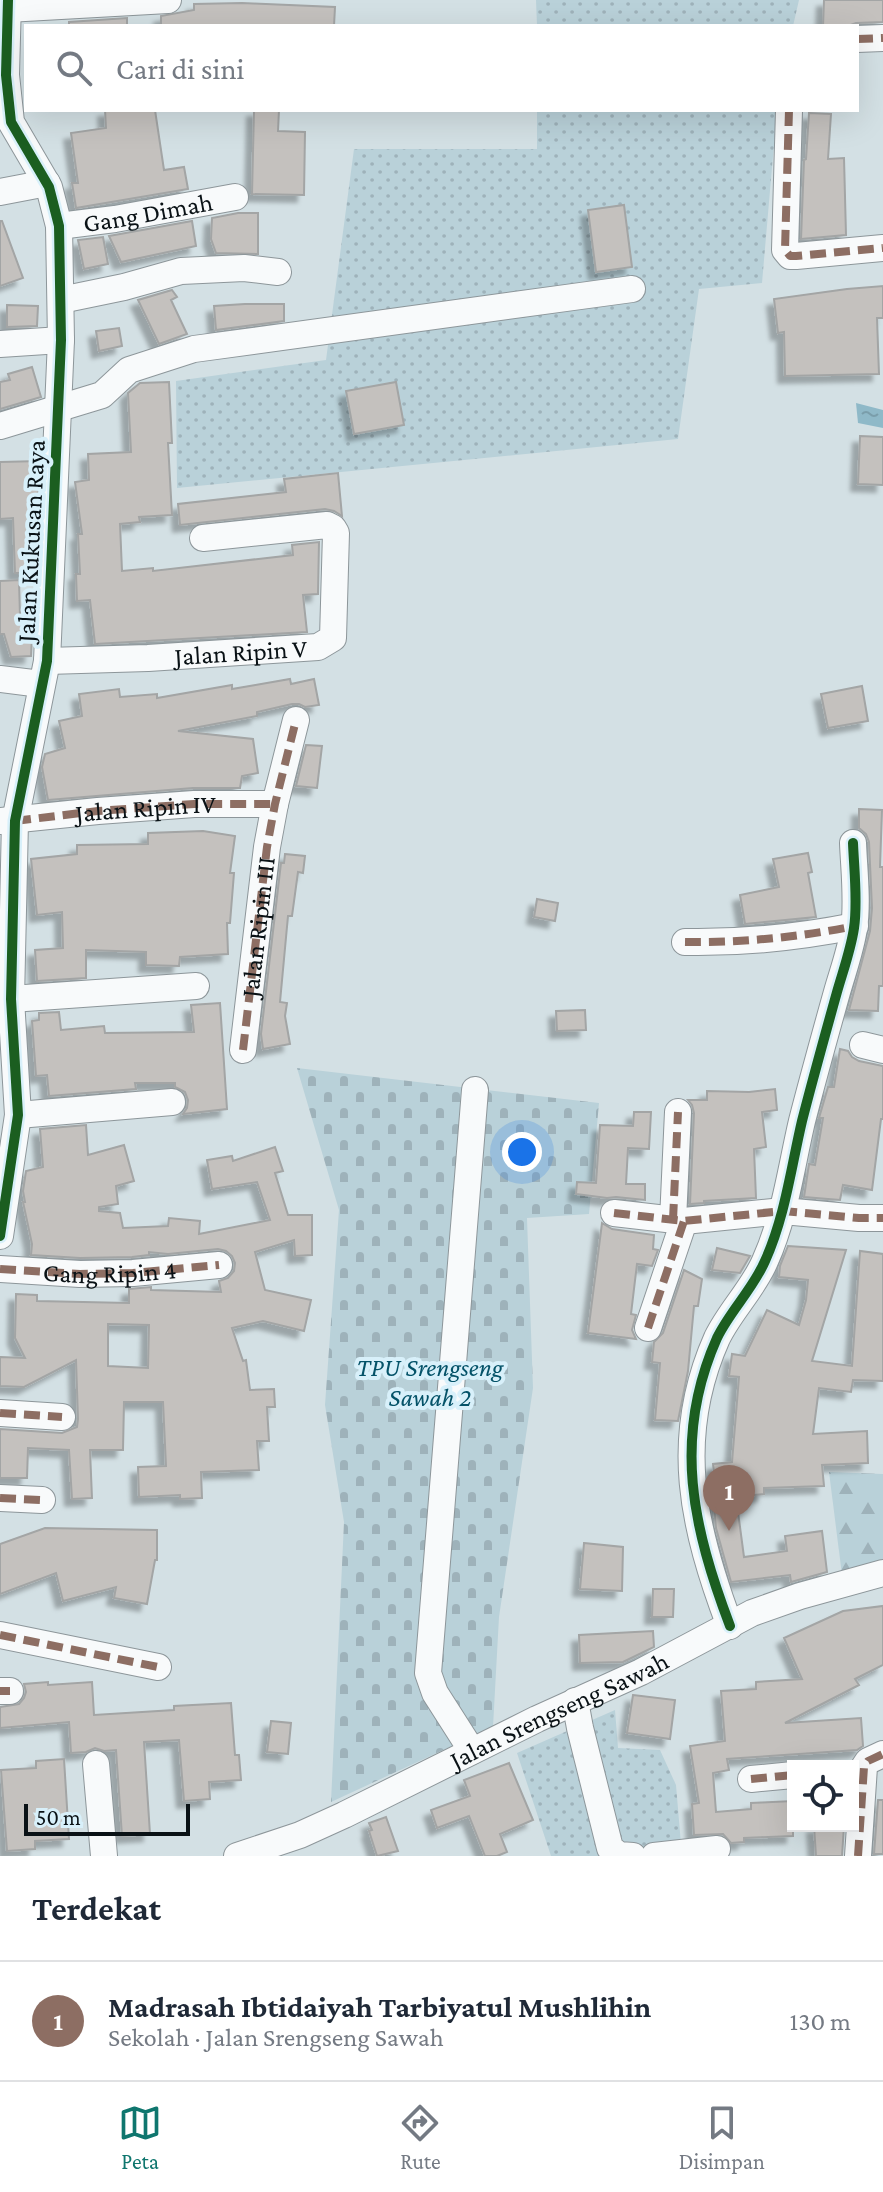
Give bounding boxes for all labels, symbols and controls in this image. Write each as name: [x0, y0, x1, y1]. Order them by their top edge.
search box: [24, 24, 859, 112]
icon: search: [52, 46, 96, 90]
text: Cari di sini: [116, 52, 244, 85]
street label: Gang Dimah: [82, 187, 215, 237]
street label: Jalan Kukusan Raya: [11, 439, 51, 645]
street label: Jalan Ripin V: [172, 633, 308, 671]
street label: Jalan Ripin IV: [72, 790, 216, 828]
street label: Jalan Ripin III: [235, 855, 280, 1001]
your location: [502, 1132, 542, 1172]
street label: Gang Ripin 4: [42, 1255, 178, 1289]
park label: TPU Srengseng Sawah 2: [357, 1353, 505, 1412]
pin: 1: [703, 1465, 755, 1531]
street label: Jalan Srengseng Sawah: [443, 1646, 673, 1775]
map controls: [787, 1760, 859, 1832]
button: locate: [787, 1760, 859, 1832]
scale bar: [24, 1800, 190, 1836]
text: 50 m: [36, 1805, 81, 1830]
text: Terdekat: [32, 1890, 161, 1927]
text: Madrasah Ibtidaiyah Tarbiyatul Mushlihin: [108, 1990, 651, 2023]
text: 1: [53, 2007, 63, 2036]
text: 130 m: [790, 2007, 851, 2036]
text: Sekolah · Jalan Srengseng Sawah: [108, 2023, 444, 2052]
tab: Peta: [118, 2101, 162, 2174]
tab: Rute: [398, 2101, 442, 2174]
tab: Disimpan: [679, 2101, 765, 2174]

